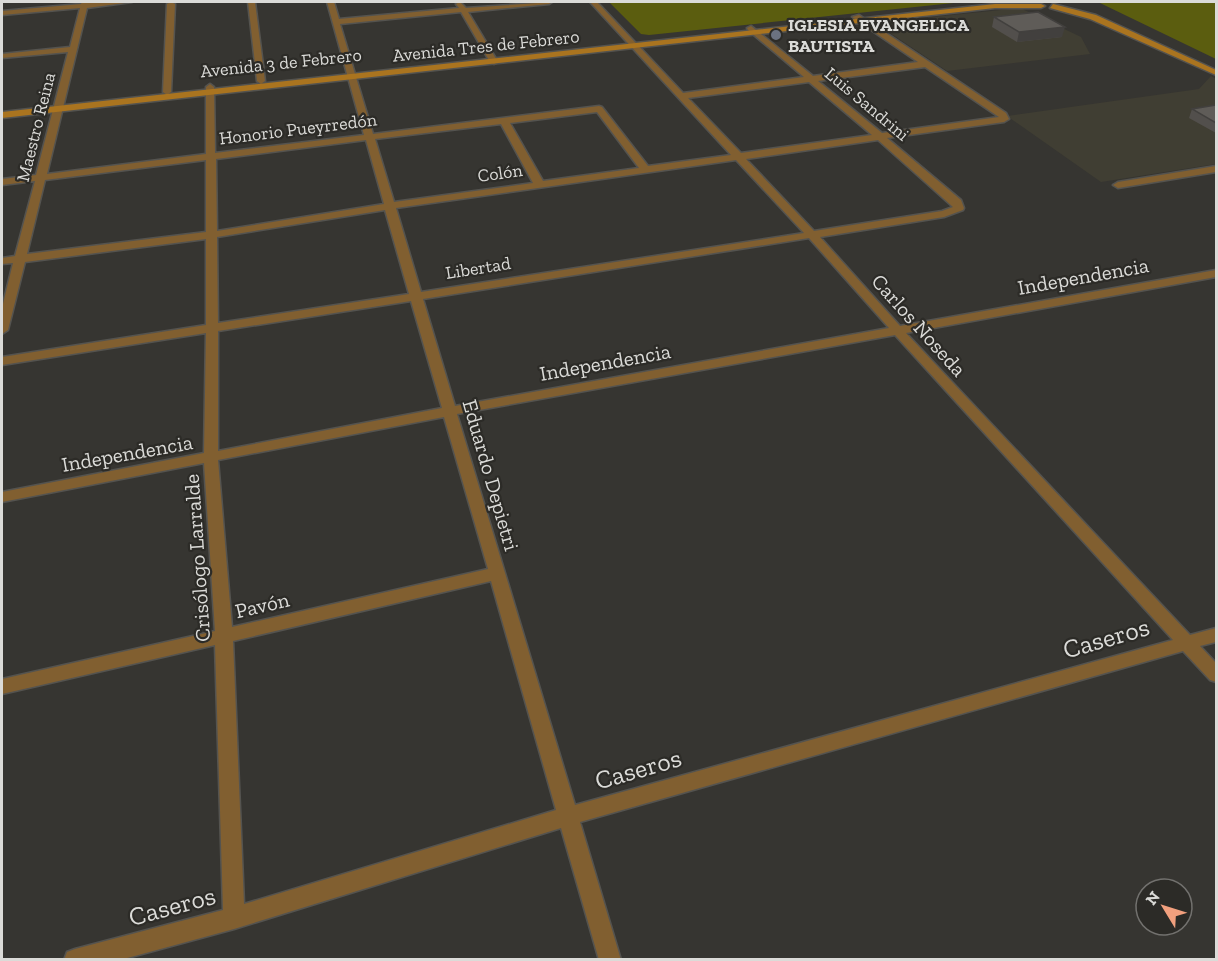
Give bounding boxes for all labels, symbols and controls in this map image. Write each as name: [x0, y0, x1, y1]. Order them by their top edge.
place label: IGLESIA EVANGELICA BAUTISTA: [788, 14, 970, 57]
street label: Avenida Tres de Febrero: [391, 25, 581, 67]
marker: IGLESIA EVANGELICA BAUTISTA: [769, 28, 783, 42]
street label: Avenida 3 de Febrero: [199, 44, 363, 82]
street label: Luis Sandrini: [820, 62, 914, 146]
street label: Maestro Reina: [12, 70, 60, 184]
street label: Honorio Pueyrredón: [218, 108, 379, 150]
street label: Colón: [476, 159, 525, 187]
street label: Libertad: [444, 252, 512, 284]
street label: Independencia: [1015, 252, 1151, 300]
street label: Carlos Noseda: [866, 269, 972, 381]
street label: Independencia: [537, 338, 673, 386]
street label: Eduardo Depietri: [457, 397, 525, 554]
street label: Independencia: [59, 429, 195, 477]
street label: Crisólogo Larralde: [179, 473, 215, 643]
street label: Pavón: [232, 587, 292, 623]
street label: Caseros: [1059, 610, 1153, 666]
street label: Caseros: [591, 741, 685, 797]
north arrow: [1134, 877, 1194, 937]
street label: Caseros: [125, 879, 219, 933]
text: N: [1141, 887, 1164, 909]

